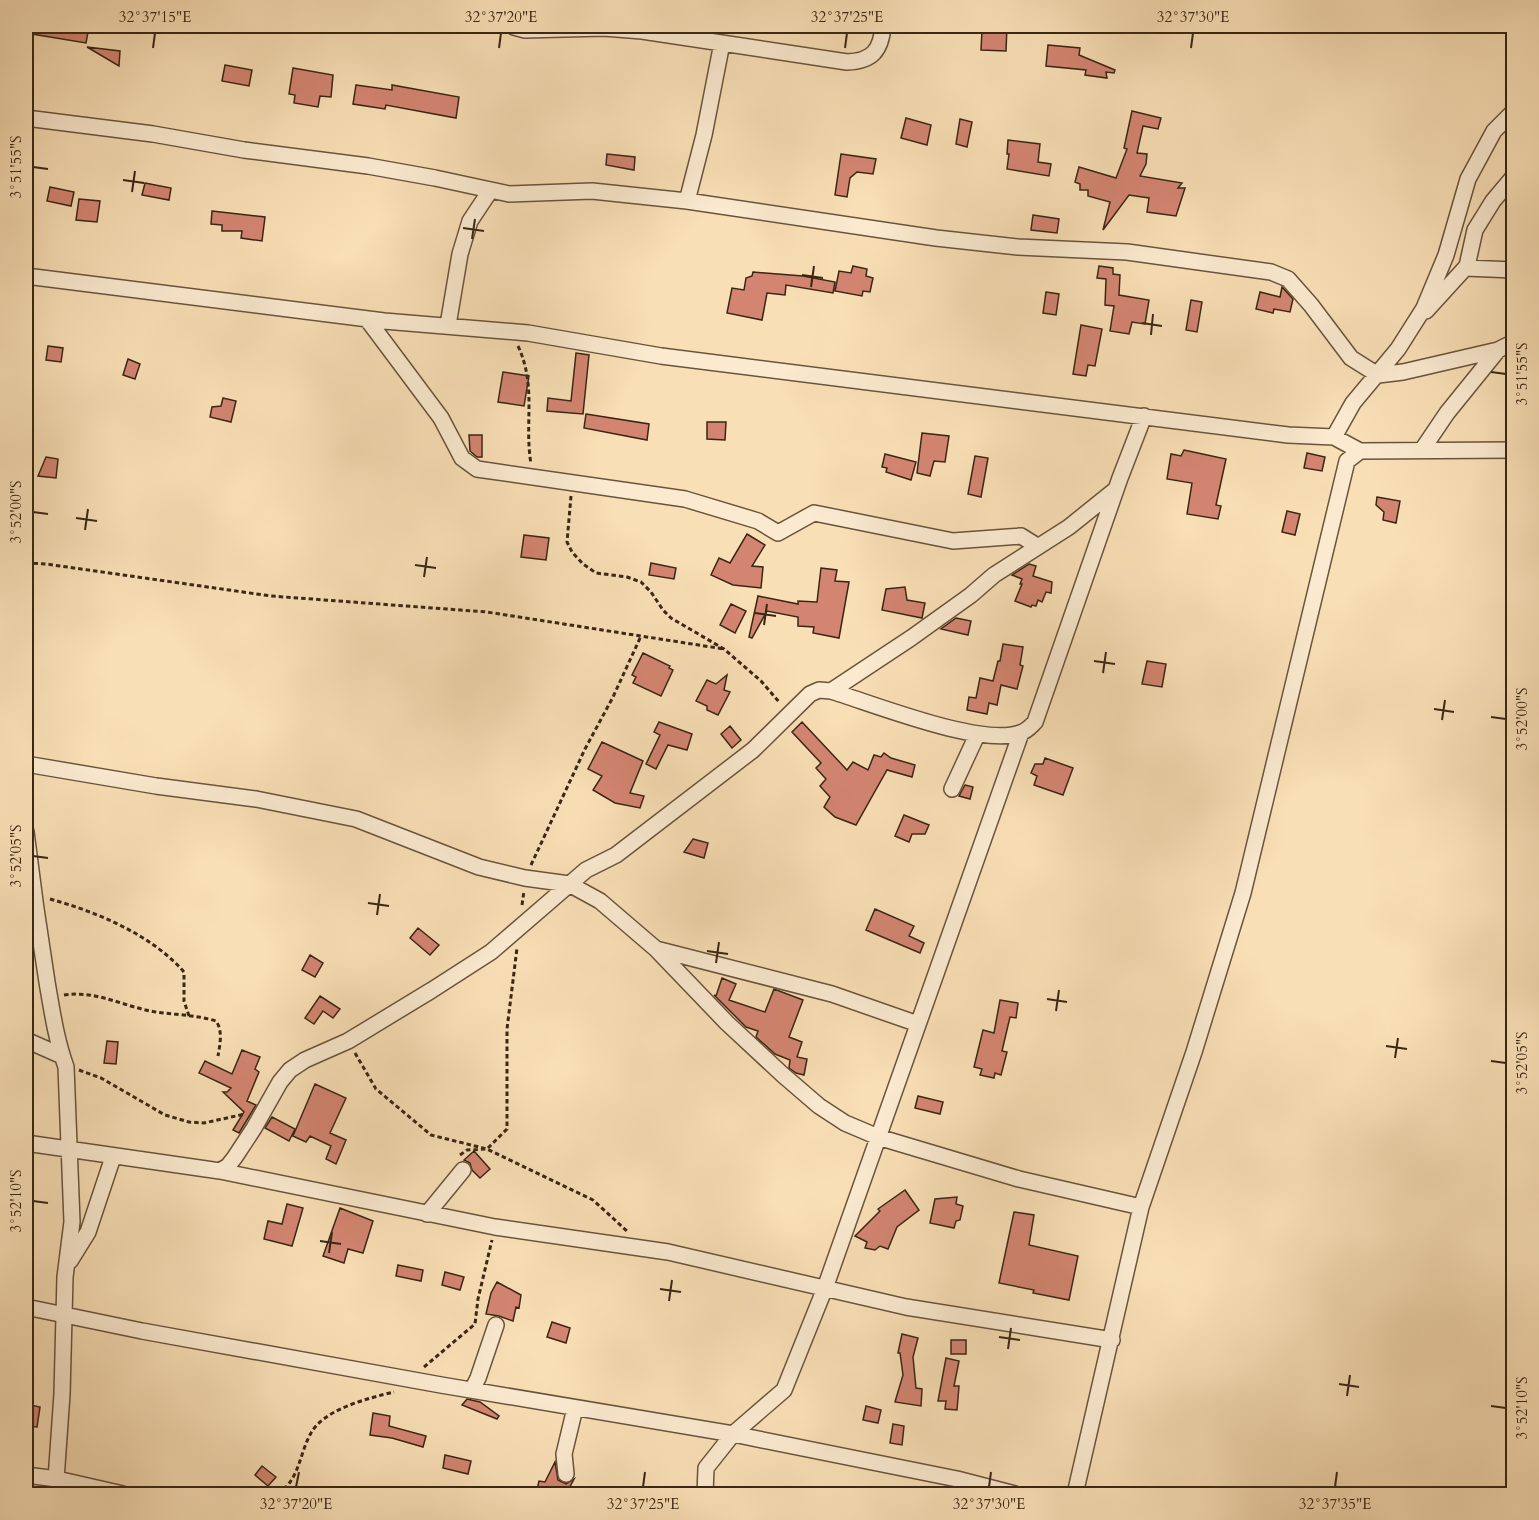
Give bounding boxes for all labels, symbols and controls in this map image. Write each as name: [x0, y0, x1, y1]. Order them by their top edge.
text: 32°37'15"E: [119, 7, 191, 27]
text: 32°37'20"E: [465, 7, 537, 27]
text: 32°37'25"E: [811, 7, 883, 27]
text: 32°37'30"E: [1157, 7, 1229, 27]
text: 3°51'55"S: [6, 135, 26, 199]
text: 3°51'55"S: [1512, 342, 1532, 406]
text: 3°52'00"S: [6, 480, 26, 544]
text: 3°52'00"S: [1512, 687, 1532, 751]
text: 3°52'05"S: [6, 824, 26, 888]
text: 3°52'05"S: [1512, 1031, 1532, 1095]
text: 3°52'10"S: [6, 1169, 26, 1233]
text: 3°52'10"S: [1512, 1376, 1532, 1440]
text: 32°37'20"E: [260, 1494, 332, 1514]
text: 32°37'25"E: [607, 1494, 679, 1514]
text: 32°37'30"E: [953, 1494, 1025, 1514]
text: 32°37'35"E: [1299, 1494, 1371, 1514]

